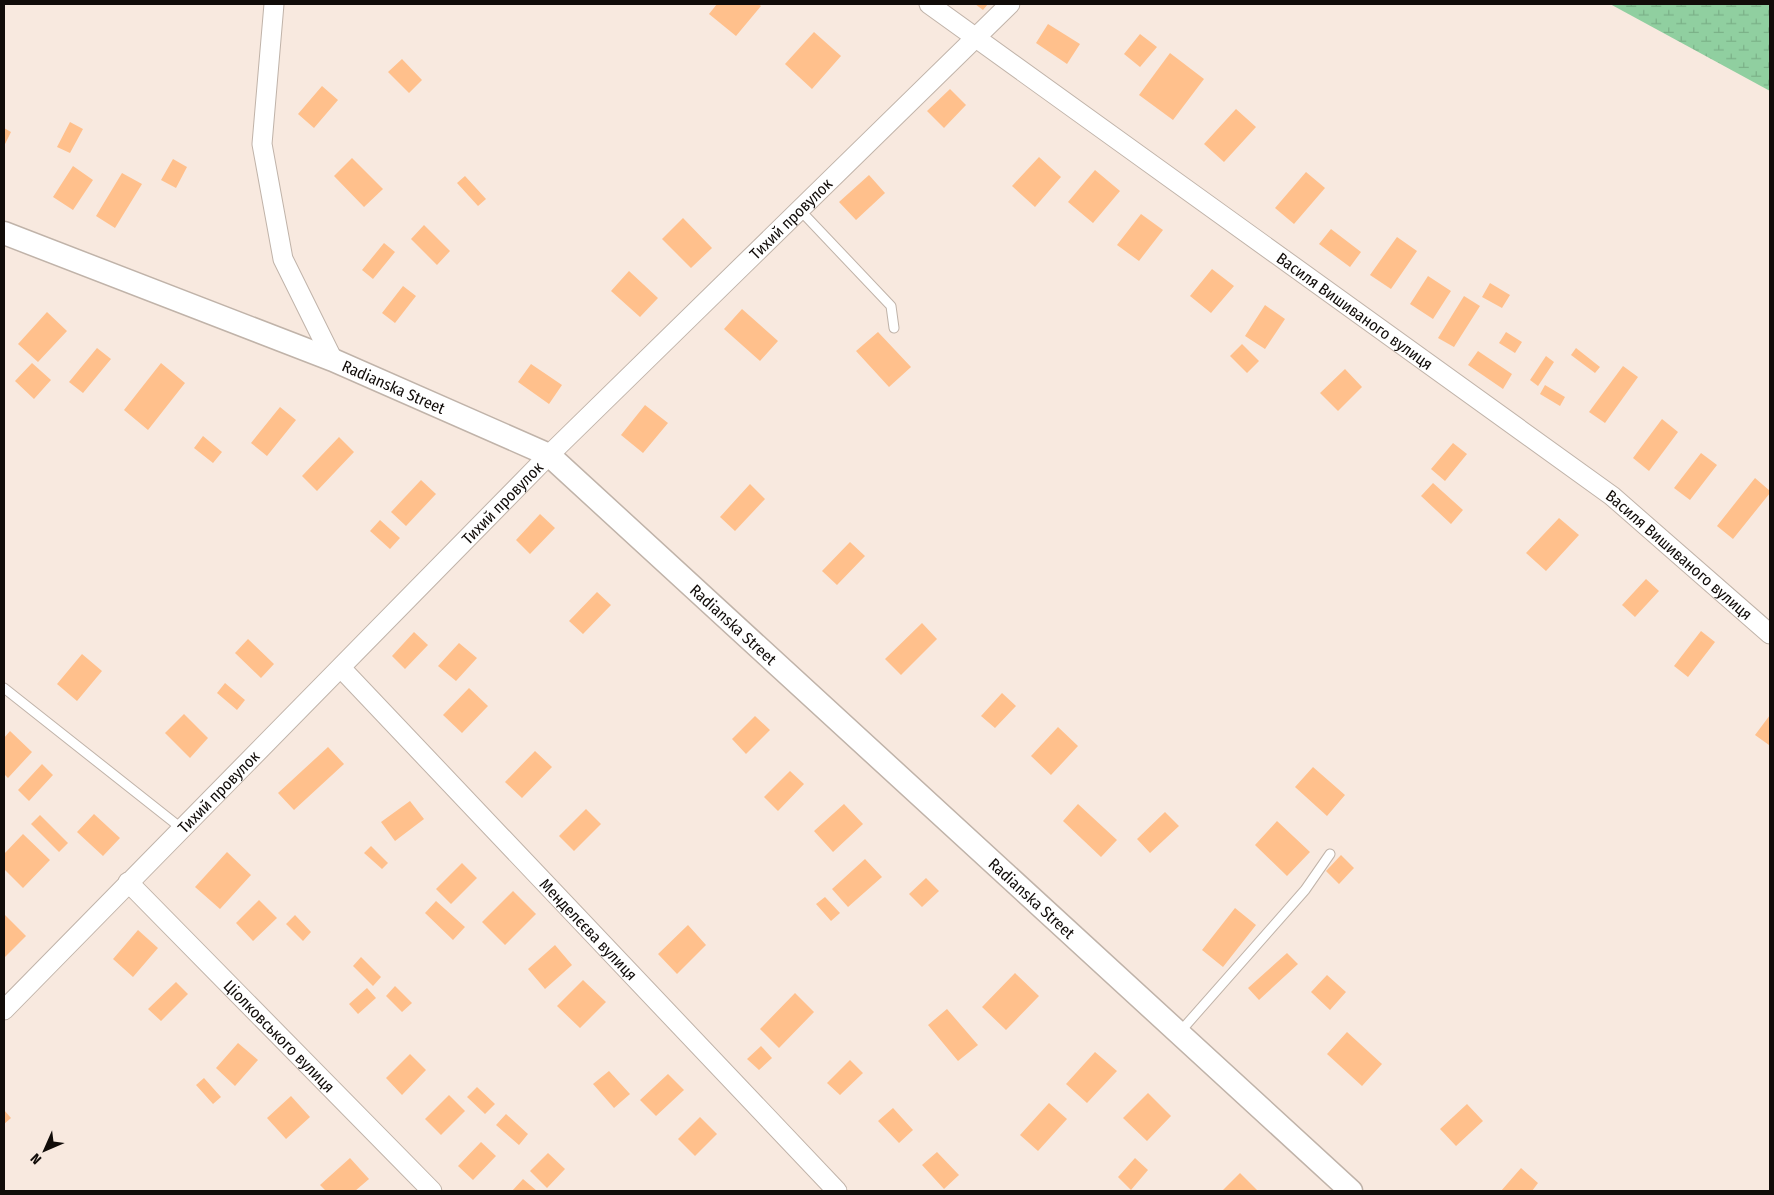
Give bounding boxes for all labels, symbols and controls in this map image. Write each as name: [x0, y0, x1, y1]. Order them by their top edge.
street label: Тихий провулок: [746, 174, 837, 263]
street label: Василя Вишиваного вулиця: [1273, 249, 1437, 374]
street label: Radianska Street: [339, 356, 449, 418]
street label: Тихий провулок: [458, 458, 547, 548]
street label: Василя Вишиваного вулиця: [1602, 486, 1756, 624]
street label: Radianska Street: [686, 580, 781, 669]
street label: Тихий провулок: [174, 747, 264, 837]
street label: Radianska Street: [984, 854, 1079, 943]
street label: Менделєєва вулиця: [536, 875, 641, 984]
street label: Ціолковського вулиця: [220, 976, 339, 1096]
north arrow: [20, 1125, 70, 1175]
text: N: [27, 1150, 45, 1168]

